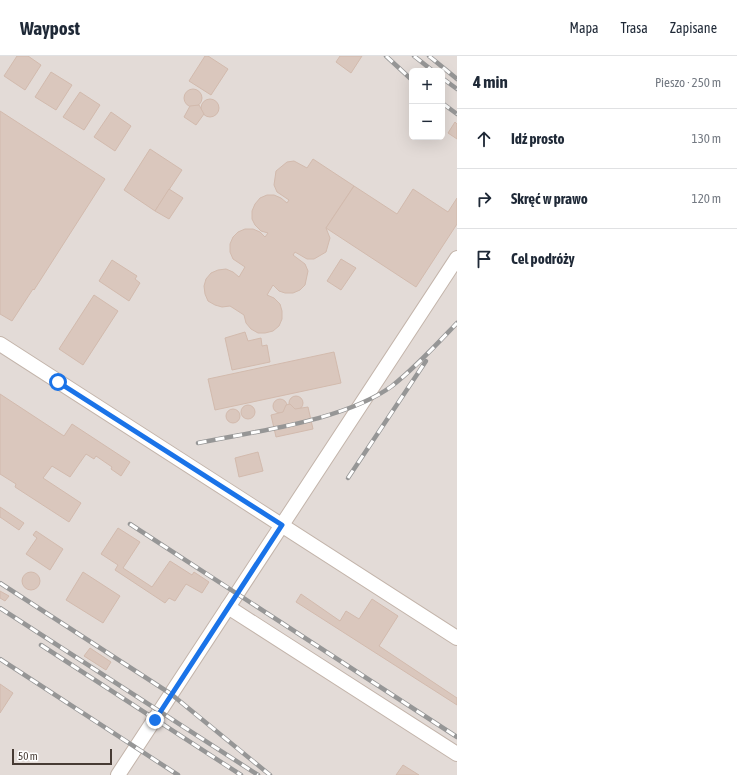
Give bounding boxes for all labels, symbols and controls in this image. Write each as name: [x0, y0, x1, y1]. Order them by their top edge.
text: Waypost: [20, 17, 80, 39]
text: Mapa: [570, 20, 599, 36]
text: Trasa: [621, 20, 648, 36]
text: Zapisane: [670, 20, 717, 36]
map controls: [409, 68, 445, 140]
button: +: [409, 68, 445, 104]
text: 4 min: [473, 72, 508, 92]
text: Pieszo · 250 m: [655, 75, 721, 90]
button: −: [409, 104, 445, 140]
icon: ahead: [473, 128, 495, 150]
text: Idź prosto: [511, 130, 565, 147]
text: 130 m: [692, 131, 721, 146]
icon: right: [473, 188, 495, 210]
text: Skręć w prawo: [511, 190, 588, 207]
text: 120 m: [692, 191, 721, 206]
icon: arrive: [473, 248, 495, 270]
text: Cel podróży: [511, 250, 575, 267]
route start: [49, 373, 67, 391]
route end: [146, 711, 164, 729]
scale bar: [12, 747, 112, 766]
text: 50 m: [18, 750, 38, 762]

